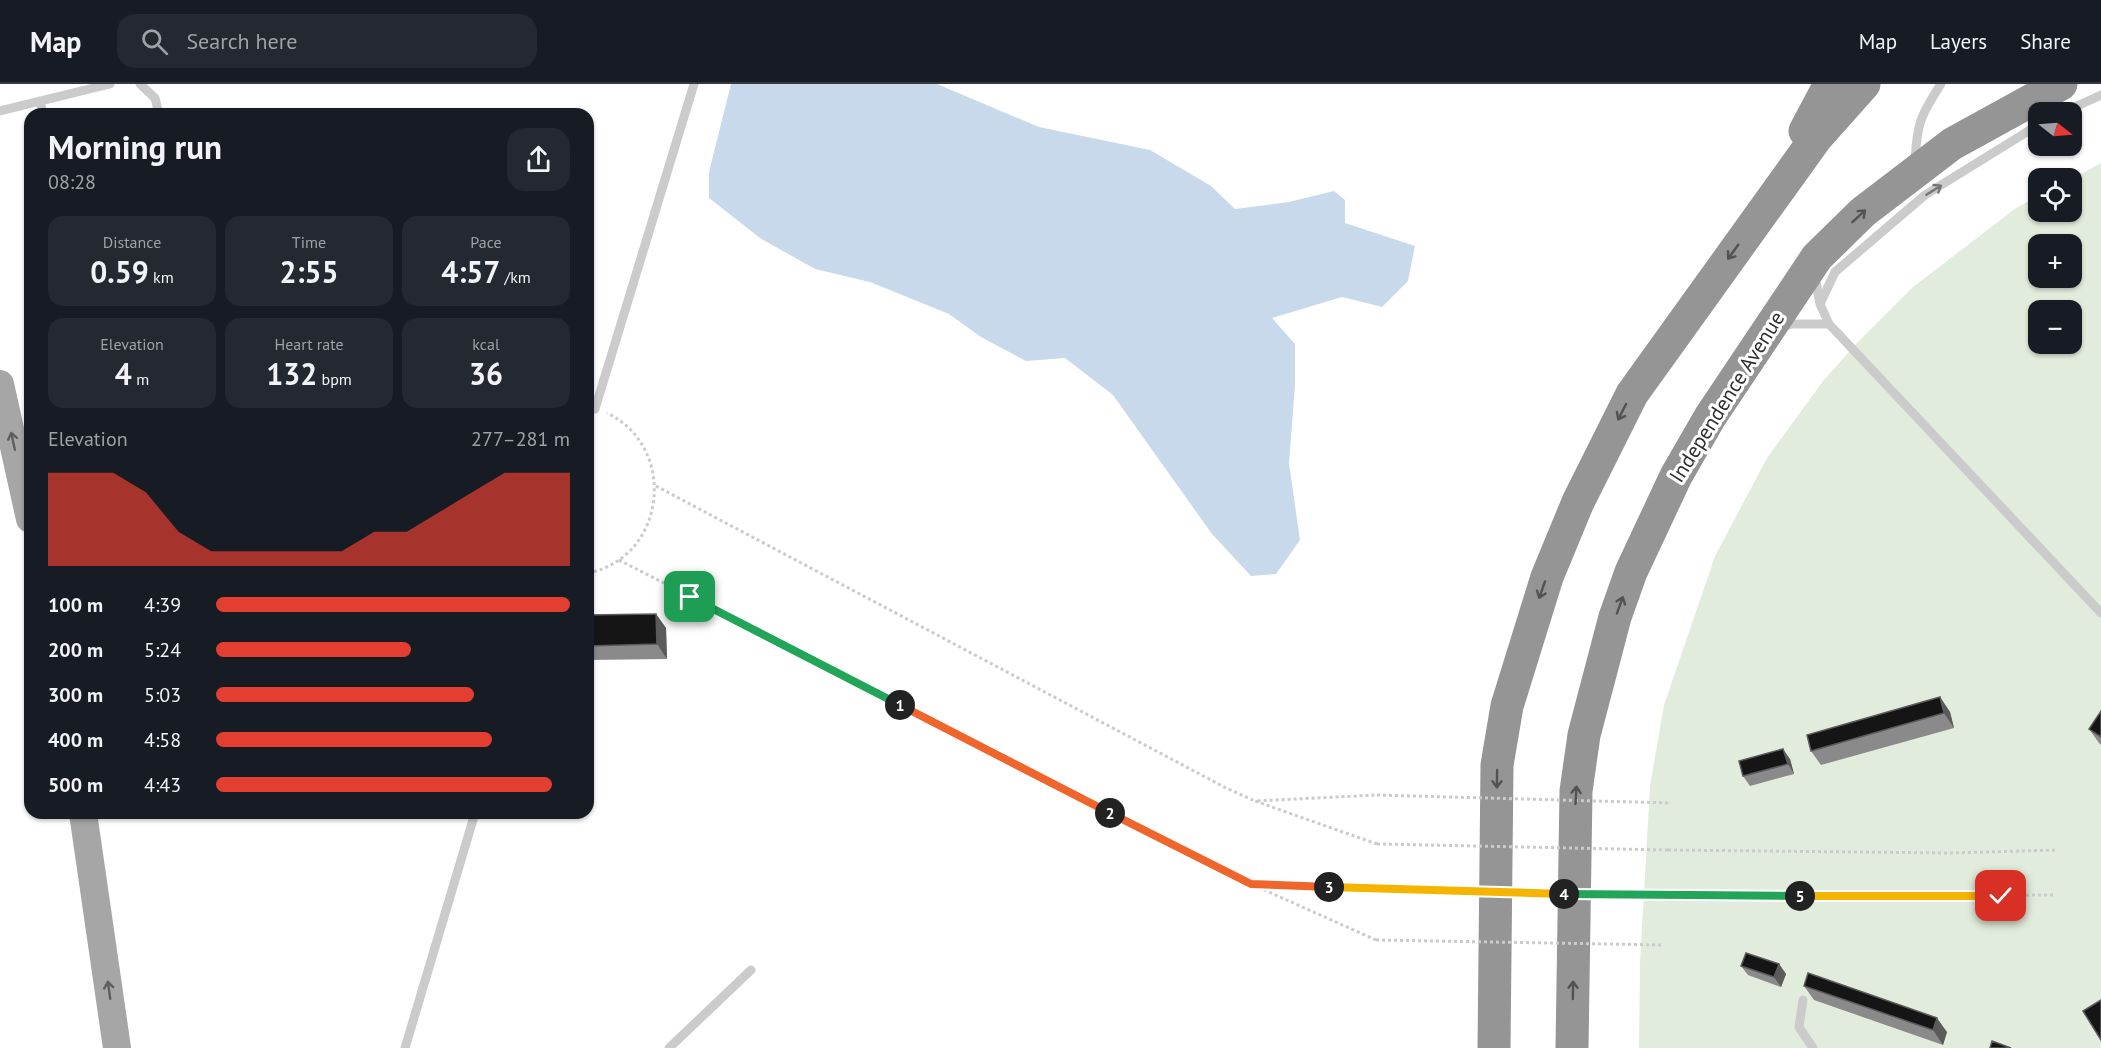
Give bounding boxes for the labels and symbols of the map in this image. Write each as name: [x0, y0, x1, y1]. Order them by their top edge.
north arrow: [2028, 102, 2082, 156]
one-way arrow: [1925, 183, 1942, 196]
one-way arrow: [1851, 210, 1866, 224]
one-way arrow: [1727, 244, 1739, 260]
street label: Independence Avenue: [1663, 306, 1790, 487]
one-way arrow: [1616, 403, 1627, 421]
one-way arrow: [7, 432, 18, 452]
pin: [664, 571, 715, 622]
one-way arrow: [1536, 580, 1547, 599]
one-way arrow: [1615, 596, 1626, 615]
pin: 1: [885, 690, 915, 720]
one-way arrow: [1491, 768, 1503, 788]
one-way arrow: [1571, 785, 1582, 805]
pin: 2: [1095, 798, 1125, 828]
pin: [1975, 870, 2026, 921]
pin: 3: [1314, 872, 1344, 902]
pin: 4: [1549, 879, 1579, 909]
pin: 5: [1785, 881, 1815, 911]
one-way arrow: [1567, 980, 1579, 1000]
one-way arrow: [103, 981, 114, 1001]

